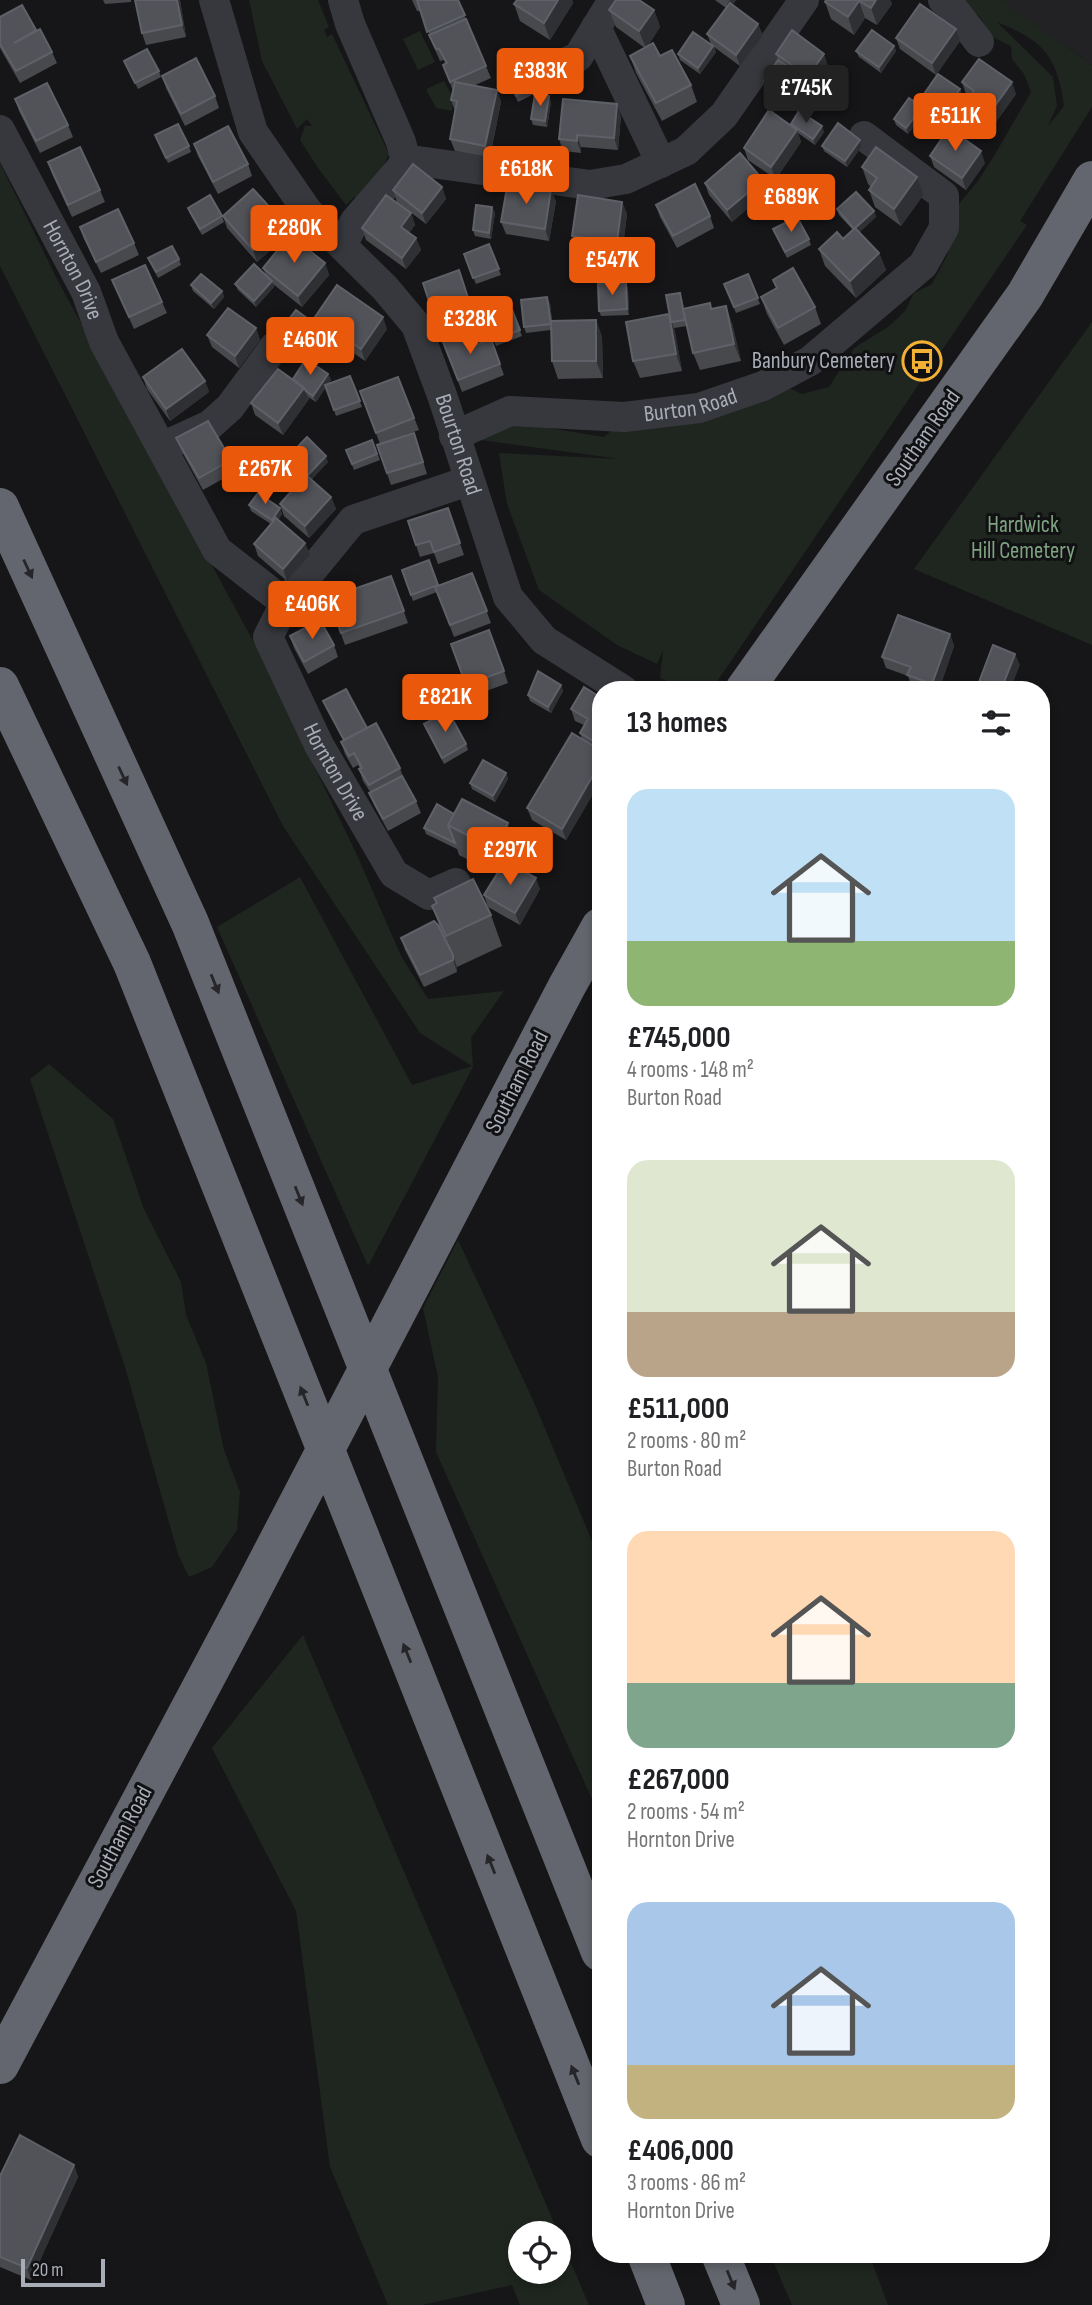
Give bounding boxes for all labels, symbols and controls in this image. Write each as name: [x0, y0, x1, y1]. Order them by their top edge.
pin: £383K: [491, 48, 589, 108]
text: £383K: [513, 57, 567, 85]
pin: £745K: [757, 66, 855, 125]
text: £745K: [780, 74, 832, 102]
pin: £511K: [906, 94, 1004, 153]
text: £511K: [929, 102, 981, 130]
pin: £618K: [477, 146, 575, 206]
text: £618K: [499, 155, 553, 183]
pin: £689K: [742, 174, 840, 234]
text: £689K: [763, 183, 819, 211]
pin: £280K: [245, 205, 343, 265]
text: £280K: [266, 214, 322, 242]
street label: Hornton Drive: [36, 215, 109, 324]
pin: £547K: [563, 238, 661, 297]
text: £547K: [585, 246, 639, 274]
pin: £328K: [421, 296, 519, 356]
text: £328K: [443, 305, 497, 333]
pin: £460K: [261, 318, 359, 377]
text: £460K: [282, 326, 338, 354]
bus stop icon: Banbury Cemetery: [901, 340, 943, 382]
place label: Banbury Cemetery: [752, 347, 895, 375]
street label: Burton Road: [642, 382, 741, 429]
street label: Southam Road: [880, 384, 966, 492]
street label: Bourton Road: [429, 391, 488, 499]
pin: £267K: [216, 447, 314, 506]
text: £267K: [238, 455, 292, 483]
park label: Hardwick Hill Cemetery: [971, 511, 1075, 565]
one-way arrow: [23, 559, 34, 580]
pin: £406K: [263, 582, 361, 641]
text: £406K: [284, 590, 340, 618]
pin: £821K: [396, 674, 494, 734]
text: £821K: [418, 683, 472, 711]
icon: filters: [977, 704, 1015, 742]
text: 13 homes: [627, 705, 728, 741]
street label: Hornton Drive: [297, 719, 374, 826]
one-way arrow: [117, 766, 129, 786]
pin: £297K: [461, 828, 559, 887]
icon: home: [758, 835, 884, 961]
text: £297K: [483, 836, 537, 864]
one-way arrow: [209, 974, 220, 995]
text: £745,000: [627, 1020, 730, 1056]
street label: Southam Road: [479, 1026, 555, 1138]
text: 4 rooms · 148 m²: [627, 1056, 754, 1084]
text: Burton Road: [627, 1084, 722, 1112]
one-way arrow: [293, 1185, 304, 1206]
icon: home: [758, 1206, 884, 1332]
one-way arrow: [299, 1385, 310, 1406]
text: £511,000: [627, 1391, 729, 1427]
text: 2 rooms · 80 m²: [627, 1427, 746, 1455]
text: Burton Road: [627, 1455, 722, 1483]
icon: home: [758, 1577, 884, 1703]
one-way arrow: [401, 1642, 412, 1663]
text: £267,000: [627, 1762, 729, 1798]
street label: Southam Road: [81, 1781, 159, 1893]
text: 2 rooms · 54 m²: [627, 1798, 745, 1826]
text: Hornton Drive: [627, 1826, 735, 1854]
one-way arrow: [485, 1853, 496, 1874]
icon: home: [758, 1948, 884, 2074]
one-way arrow: [569, 2065, 580, 2086]
text: £406,000: [627, 2133, 734, 2169]
text: 3 rooms · 86 m²: [627, 2169, 746, 2197]
text: Hornton Drive: [627, 2197, 735, 2225]
map controls: [508, 2221, 571, 2284]
button: locate: [508, 2221, 571, 2284]
scale bar: [21, 2256, 105, 2288]
text: 20 m: [32, 2259, 64, 2282]
one-way arrow: [725, 2269, 736, 2290]

